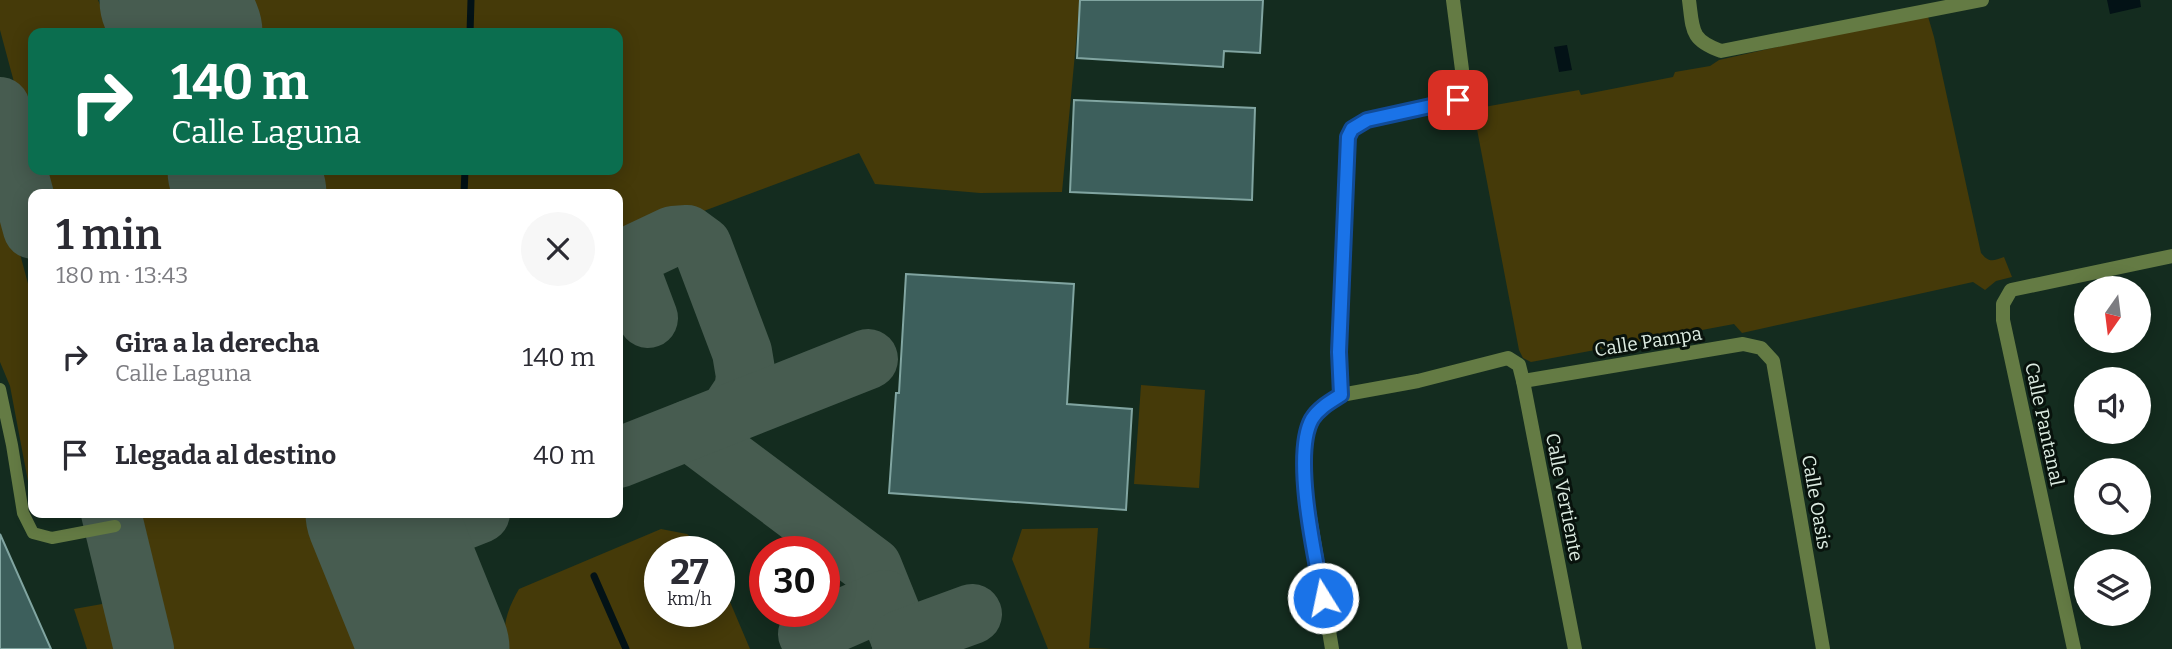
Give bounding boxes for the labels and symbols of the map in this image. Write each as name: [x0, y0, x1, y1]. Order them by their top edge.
pin: [1428, 70, 1488, 130]
north arrow: [2074, 276, 2151, 354]
street label: Calle Pampa: [1593, 322, 1704, 361]
street label: Calle Pantanal: [2020, 360, 2069, 488]
street label: Calle Vertiente: [1541, 431, 1588, 563]
street label: Calle Oasis: [1797, 453, 1836, 551]
speed limit sign: 30: [749, 536, 840, 627]
position arrow: [1286, 561, 1360, 635]

